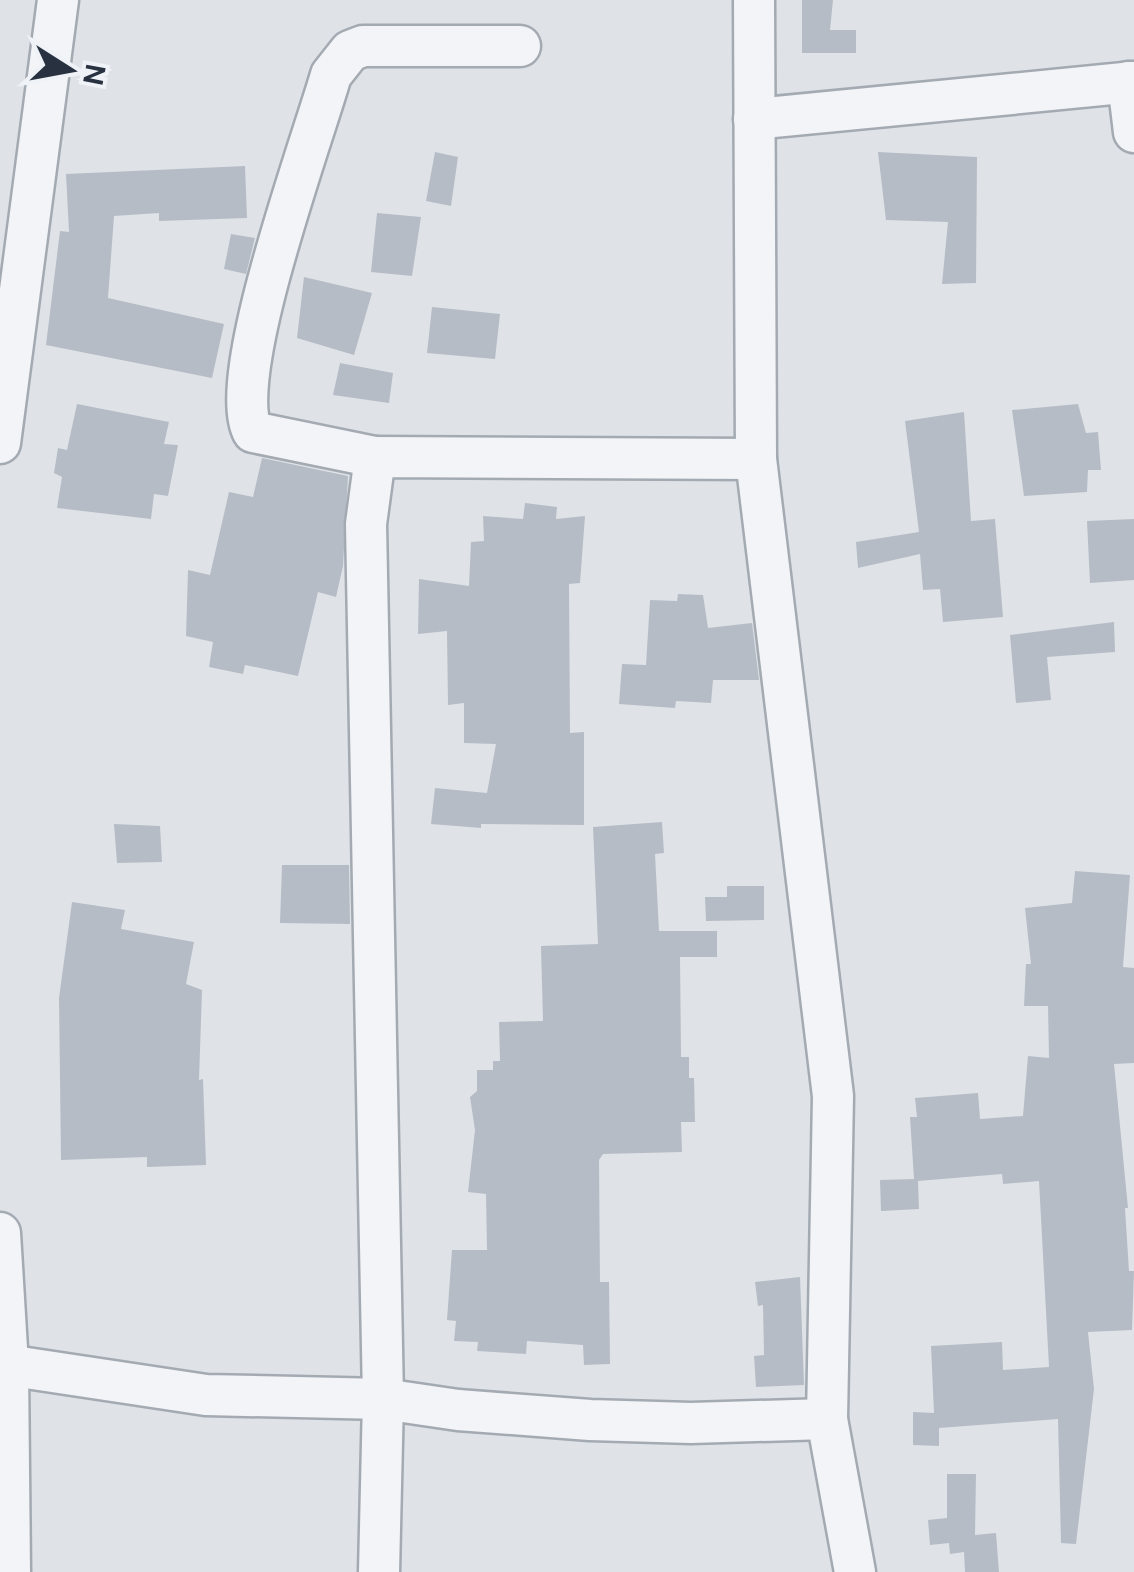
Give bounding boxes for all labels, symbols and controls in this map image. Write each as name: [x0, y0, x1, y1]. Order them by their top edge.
north arrow: [20, 20, 120, 120]
text: N: [74, 61, 114, 88]

